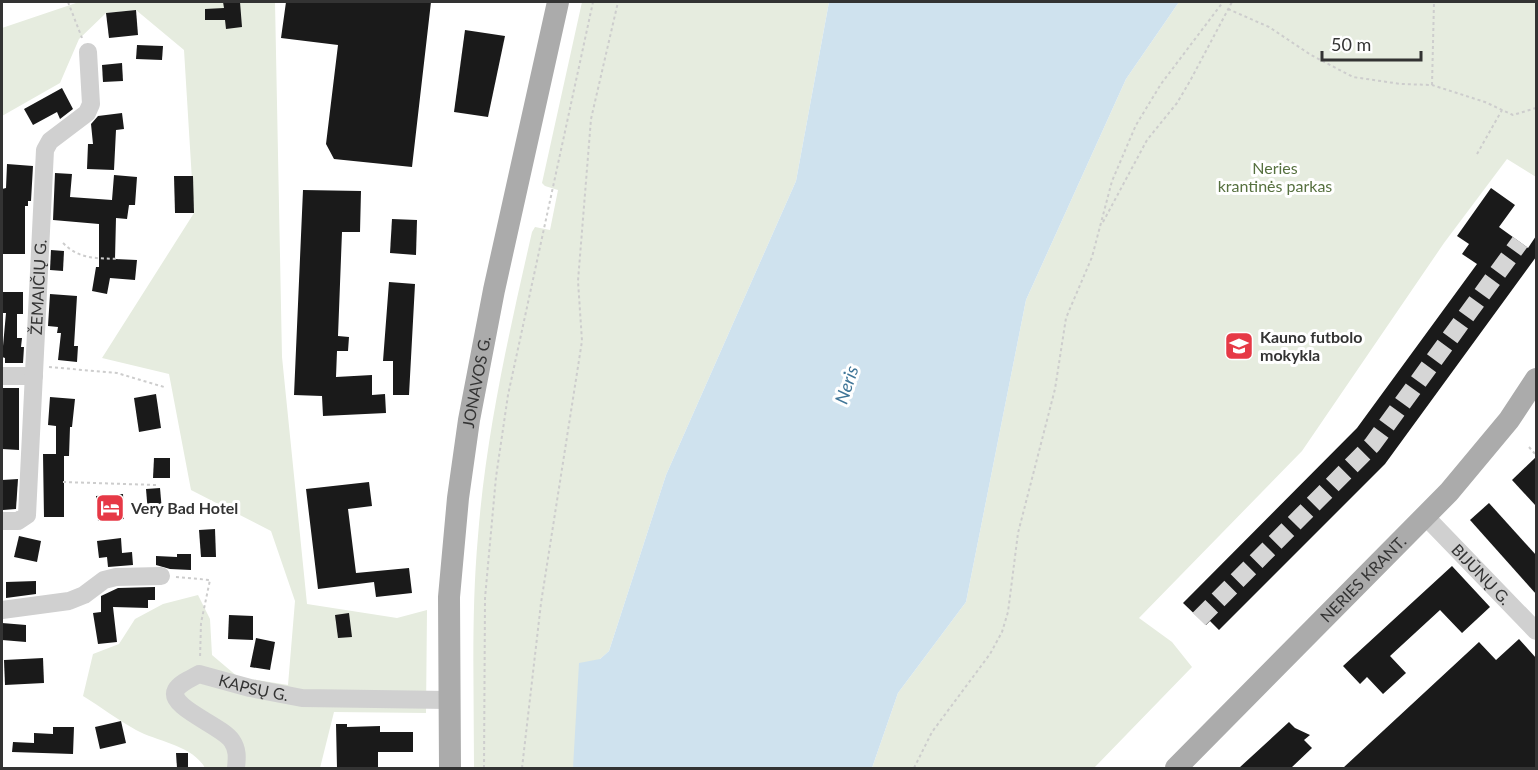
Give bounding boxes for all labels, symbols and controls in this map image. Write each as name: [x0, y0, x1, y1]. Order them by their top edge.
scale bar: [1322, 24, 1421, 62]
text: 50 m: [1331, 33, 1371, 55]
park label: Neries krantinės parkas: [1218, 158, 1332, 195]
street label: ŽEMAIČIŲ G.: [26, 239, 50, 335]
place label: Kauno futbolo mokykla: [1260, 327, 1362, 364]
school or university icon: Kauno futbolo mokykla: [1223, 330, 1255, 362]
street label: JONAVOS G.: [458, 334, 494, 429]
water label: Neris: [830, 363, 862, 406]
hotel icon: Very Bad Hotel: [94, 492, 126, 524]
place label: Very Bad Hotel: [130, 498, 238, 517]
street label: NERIES KRANT.: [1316, 531, 1409, 626]
street label: BIJŪNŲ G.: [1448, 540, 1515, 608]
street label: KAPSŲ G.: [217, 670, 290, 704]

